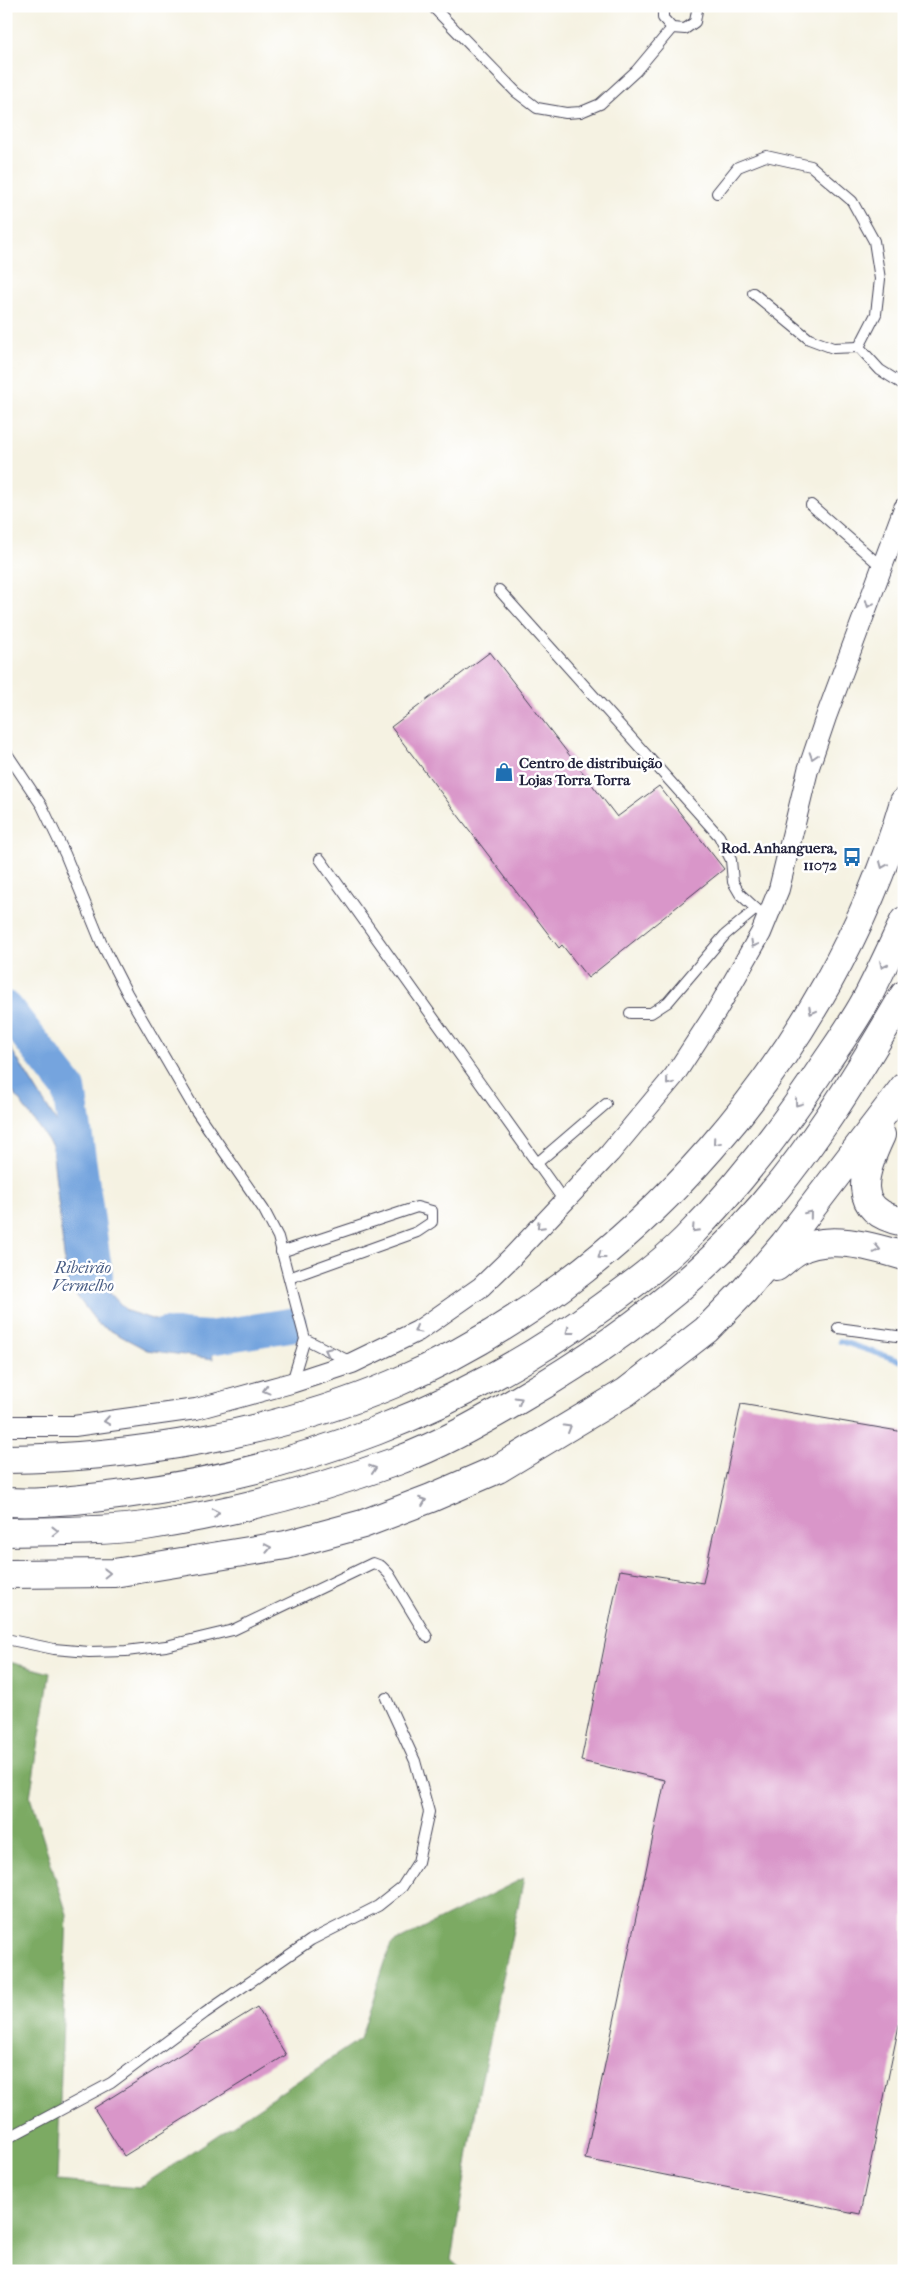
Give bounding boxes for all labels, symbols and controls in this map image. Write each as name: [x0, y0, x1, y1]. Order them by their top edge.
one-way arrow: [865, 599, 876, 608]
one-way arrow: [809, 751, 819, 760]
place label: Centro de distribuição Lojas Torra Torra: [519, 754, 663, 789]
shop icon: Centro de distribuição Lojas Torra Torra: [493, 761, 515, 783]
place label: Rod. Anhanguera, 11072: [721, 839, 837, 874]
bus stop icon: Rod. Anhanguera, 11072: [841, 846, 863, 868]
one-way arrow: [878, 860, 889, 869]
one-way arrow: [751, 938, 761, 947]
one-way arrow: [879, 960, 889, 969]
one-way arrow: [808, 1006, 818, 1015]
one-way arrow: [667, 1076, 675, 1085]
one-way arrow: [795, 1097, 804, 1107]
one-way arrow: [713, 1137, 722, 1146]
one-way arrow: [803, 1211, 811, 1220]
one-way arrow: [537, 1221, 546, 1230]
one-way arrow: [692, 1223, 701, 1232]
one-way arrow: [872, 1243, 881, 1253]
one-way arrow: [597, 1250, 607, 1259]
water label: Ribeirão Vermelho: [52, 1258, 114, 1295]
one-way arrow: [413, 1324, 422, 1334]
one-way arrow: [565, 1325, 575, 1334]
one-way arrow: [324, 1347, 333, 1358]
one-way arrow: [262, 1384, 271, 1395]
one-way arrow: [514, 1396, 523, 1406]
one-way arrow: [103, 1416, 112, 1426]
one-way arrow: [563, 1425, 572, 1435]
one-way arrow: [368, 1465, 376, 1475]
one-way arrow: [418, 1497, 427, 1508]
one-way arrow: [212, 1509, 221, 1519]
one-way arrow: [52, 1526, 59, 1536]
one-way arrow: [264, 1544, 272, 1554]
one-way arrow: [104, 1568, 112, 1578]

